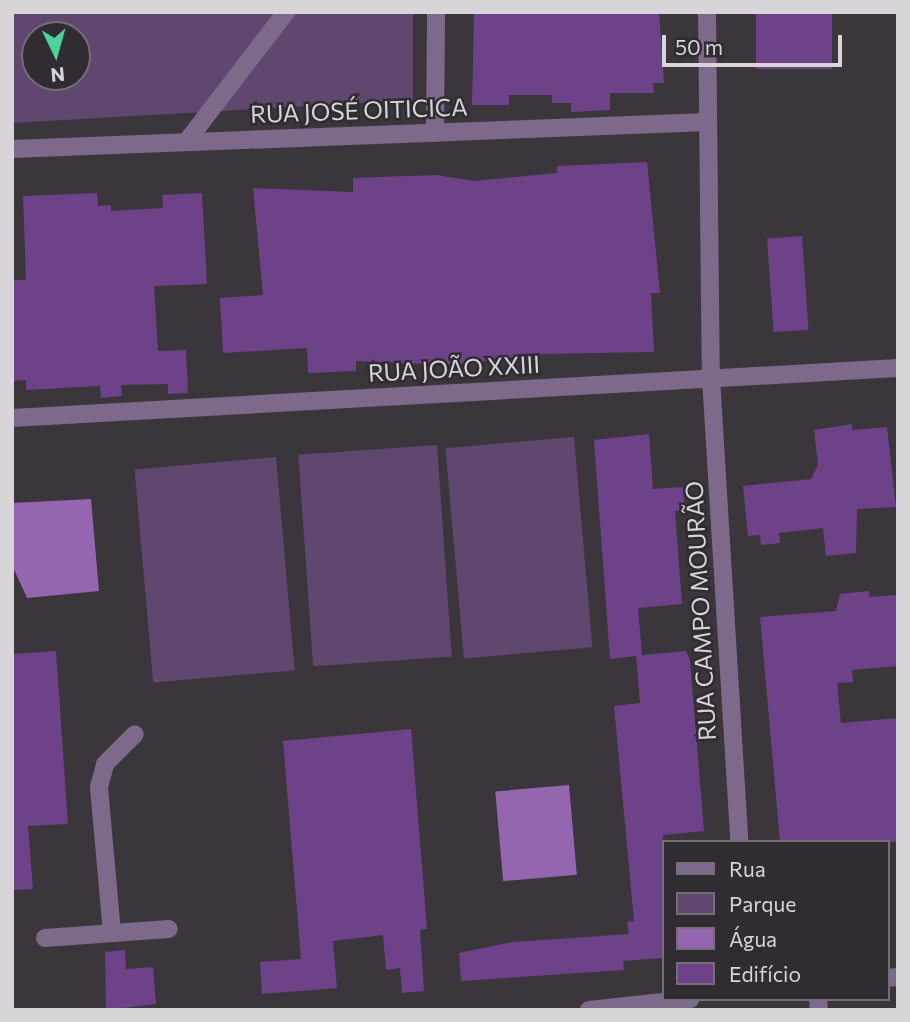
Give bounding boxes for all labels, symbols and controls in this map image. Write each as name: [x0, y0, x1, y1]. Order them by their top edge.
north arrow: [21, 21, 91, 91]
scale bar: [665, 21, 845, 65]
text: 50 m: [675, 34, 723, 59]
text: N: [50, 63, 66, 88]
street label: RUA JOSÉ OITICICA: [250, 92, 468, 128]
street label: RUA JOÃO XXIII: [367, 349, 541, 387]
street label: RUA CAMPO MOURÃO: [679, 480, 721, 742]
legend: [662, 840, 889, 1001]
text: Rua: [729, 856, 766, 881]
text: Parque: [729, 891, 796, 916]
text: Água: [729, 926, 777, 951]
text: Edifício: [729, 961, 801, 986]

